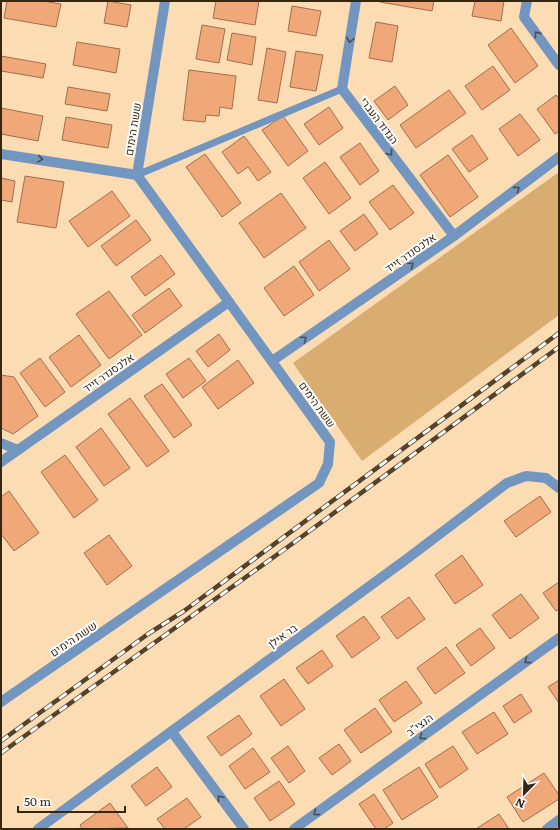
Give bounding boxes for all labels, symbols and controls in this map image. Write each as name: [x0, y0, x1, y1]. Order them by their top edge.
one-way arrow: [535, 32, 542, 39]
one-way arrow: [346, 36, 354, 43]
street label: הגדוד העברי: [357, 93, 403, 147]
street label: ששת הימים: [120, 101, 144, 157]
one-way arrow: [385, 148, 392, 155]
one-way arrow: [36, 155, 43, 163]
one-way arrow: [512, 187, 519, 194]
street label: אלכסנדר זייד: [381, 228, 439, 276]
one-way arrow: [407, 263, 414, 270]
one-way arrow: [300, 336, 307, 344]
street label: אלכסנדר זייד: [79, 348, 137, 396]
street label: ששת הימים: [296, 378, 340, 430]
street label: ששת הימים: [46, 616, 100, 660]
street label: בר אילן: [264, 619, 300, 651]
one-way arrow: [525, 656, 532, 663]
street label: הנצי"ב: [402, 709, 436, 739]
one-way arrow: [419, 732, 426, 739]
north arrow: [504, 774, 544, 814]
scale bar: [18, 788, 125, 814]
text: 50 m: [24, 792, 51, 810]
one-way arrow: [218, 795, 225, 802]
text: N: [512, 795, 527, 813]
one-way arrow: [314, 808, 321, 815]

